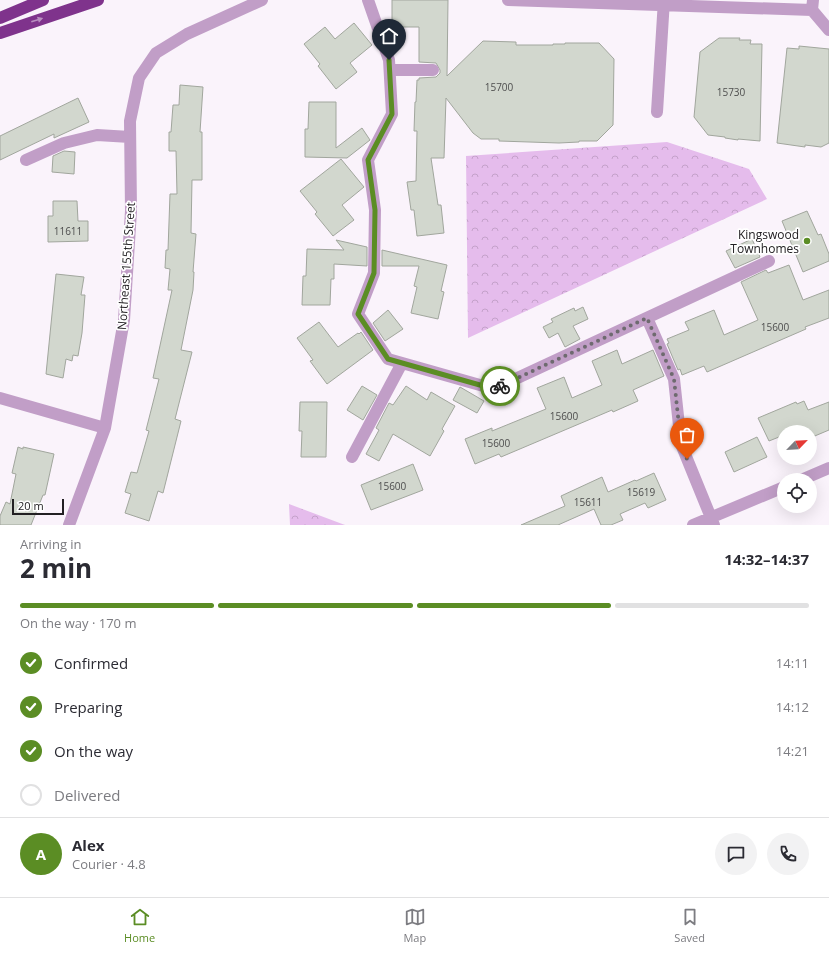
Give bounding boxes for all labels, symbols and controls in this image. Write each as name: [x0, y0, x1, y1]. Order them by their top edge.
one-way arrow: [31, 17, 43, 23]
pin: [372, 19, 406, 60]
icon: home: [378, 25, 400, 47]
house number: 15700: [485, 80, 514, 94]
house number: 15730: [717, 85, 746, 99]
street label: Northeast 155th Street: [113, 201, 139, 331]
house number: 11611: [54, 224, 82, 238]
place label: Kingswood Townhomes: [730, 226, 799, 257]
marker: Kingswood Townhomes: [802, 236, 812, 246]
house number: 15600: [761, 320, 790, 334]
courier: [480, 366, 520, 406]
icon: bike: [489, 375, 511, 397]
house number: 15600: [550, 409, 579, 423]
pin: [670, 418, 704, 459]
icon: bag: [676, 424, 698, 446]
north arrow: [777, 425, 817, 465]
map controls: [777, 425, 817, 513]
house number: 15600: [482, 436, 511, 450]
button: locate: [777, 473, 817, 513]
house number: 15600: [378, 479, 407, 493]
house number: 15619: [627, 485, 656, 499]
house number: 15611: [574, 495, 602, 509]
scale bar: [12, 497, 64, 516]
text: 20 m: [18, 498, 44, 513]
text: Arriving in: [20, 535, 82, 553]
text: 14:32–14:37: [724, 549, 809, 569]
text: 2 min: [20, 550, 92, 586]
text: On the way · 170 m: [20, 614, 136, 632]
icon: check: [20, 652, 42, 674]
text: Confirmed: [54, 653, 128, 673]
text: 14:11: [776, 654, 809, 672]
icon: check: [20, 696, 42, 718]
text: Preparing: [54, 697, 122, 717]
text: 14:12: [776, 698, 809, 716]
icon: check: [20, 740, 42, 762]
text: On the way: [54, 741, 133, 761]
text: 14:21: [776, 742, 809, 760]
text: Delivered: [54, 785, 121, 805]
button: chat: [715, 833, 757, 875]
button: phone: [767, 833, 809, 875]
text: Alex: [72, 835, 104, 855]
text: A: [36, 844, 46, 864]
text: Courier · 4.8: [72, 855, 146, 873]
tab: Home: [124, 906, 155, 945]
tab: Map: [403, 906, 426, 945]
tab: Saved: [674, 906, 705, 945]

